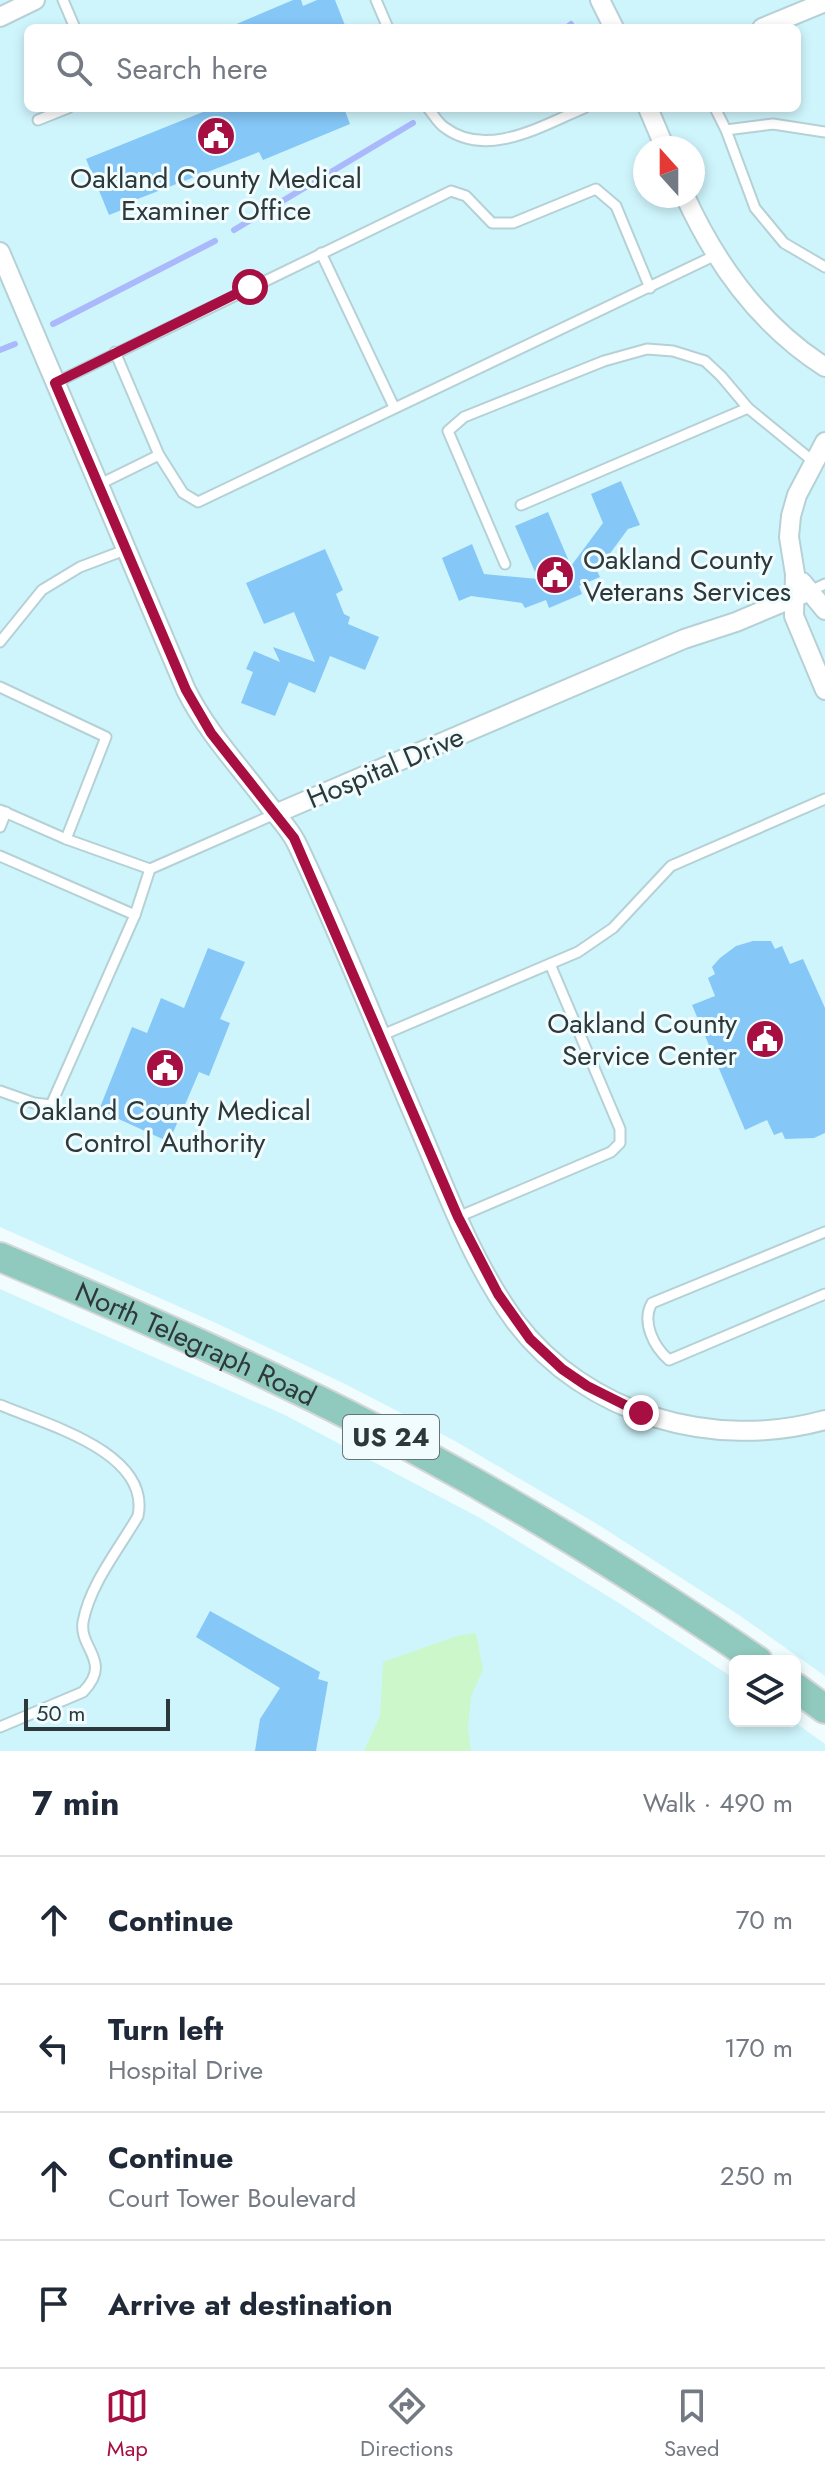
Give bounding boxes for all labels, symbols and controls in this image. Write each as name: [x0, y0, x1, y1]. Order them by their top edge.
search box: [24, 24, 801, 112]
icon: search: [52, 46, 96, 90]
text: Search here: [116, 47, 268, 90]
public building icon: Oakland County Medical Examiner Office: [195, 115, 237, 157]
north arrow: [633, 136, 705, 208]
place label: Oakland County Medical Examiner Office: [70, 158, 362, 231]
route start: [232, 269, 268, 305]
place label: Oakland County Veterans Services: [583, 539, 791, 612]
public building icon: Oakland County Veterans Services: [534, 554, 576, 596]
street label: Hospital Drive: [300, 716, 470, 819]
place label: Oakland County Service Center: [547, 1003, 738, 1076]
public building icon: Oakland County Service Center: [744, 1018, 786, 1060]
public building icon: Oakland County Medical Control Authority: [144, 1047, 186, 1089]
place label: Oakland County Medical Control Authority: [19, 1090, 311, 1163]
street label: North Telegraph Road: [69, 1271, 323, 1417]
route end: [623, 1395, 659, 1431]
road number: US 24: [343, 1415, 439, 1459]
map controls: [729, 1655, 801, 1727]
button: layers: [729, 1655, 801, 1727]
scale bar: [24, 1695, 170, 1731]
text: 50 m: [36, 1697, 85, 1729]
text: 7 min: [32, 1779, 120, 1828]
text: Walk · 490 m: [643, 1784, 793, 1822]
icon: ahead: [32, 1898, 76, 1942]
text: Continue: [108, 1899, 234, 1942]
text: 70 m: [736, 1901, 793, 1939]
text: Turn left: [108, 2008, 223, 2051]
icon: left: [32, 2026, 76, 2070]
text: 170 m: [724, 2029, 793, 2067]
text: Hospital Drive: [108, 2051, 263, 2089]
text: Continue: [108, 2136, 234, 2179]
icon: ahead: [32, 2154, 76, 2198]
text: 250 m: [720, 2157, 793, 2195]
text: Court Tower Boulevard: [108, 2179, 356, 2217]
icon: arrive: [32, 2282, 76, 2326]
text: Arrive at destination: [108, 2283, 393, 2326]
tab: Map: [105, 2384, 149, 2464]
tab: Directions: [360, 2384, 453, 2464]
tab: Saved: [664, 2384, 720, 2464]

